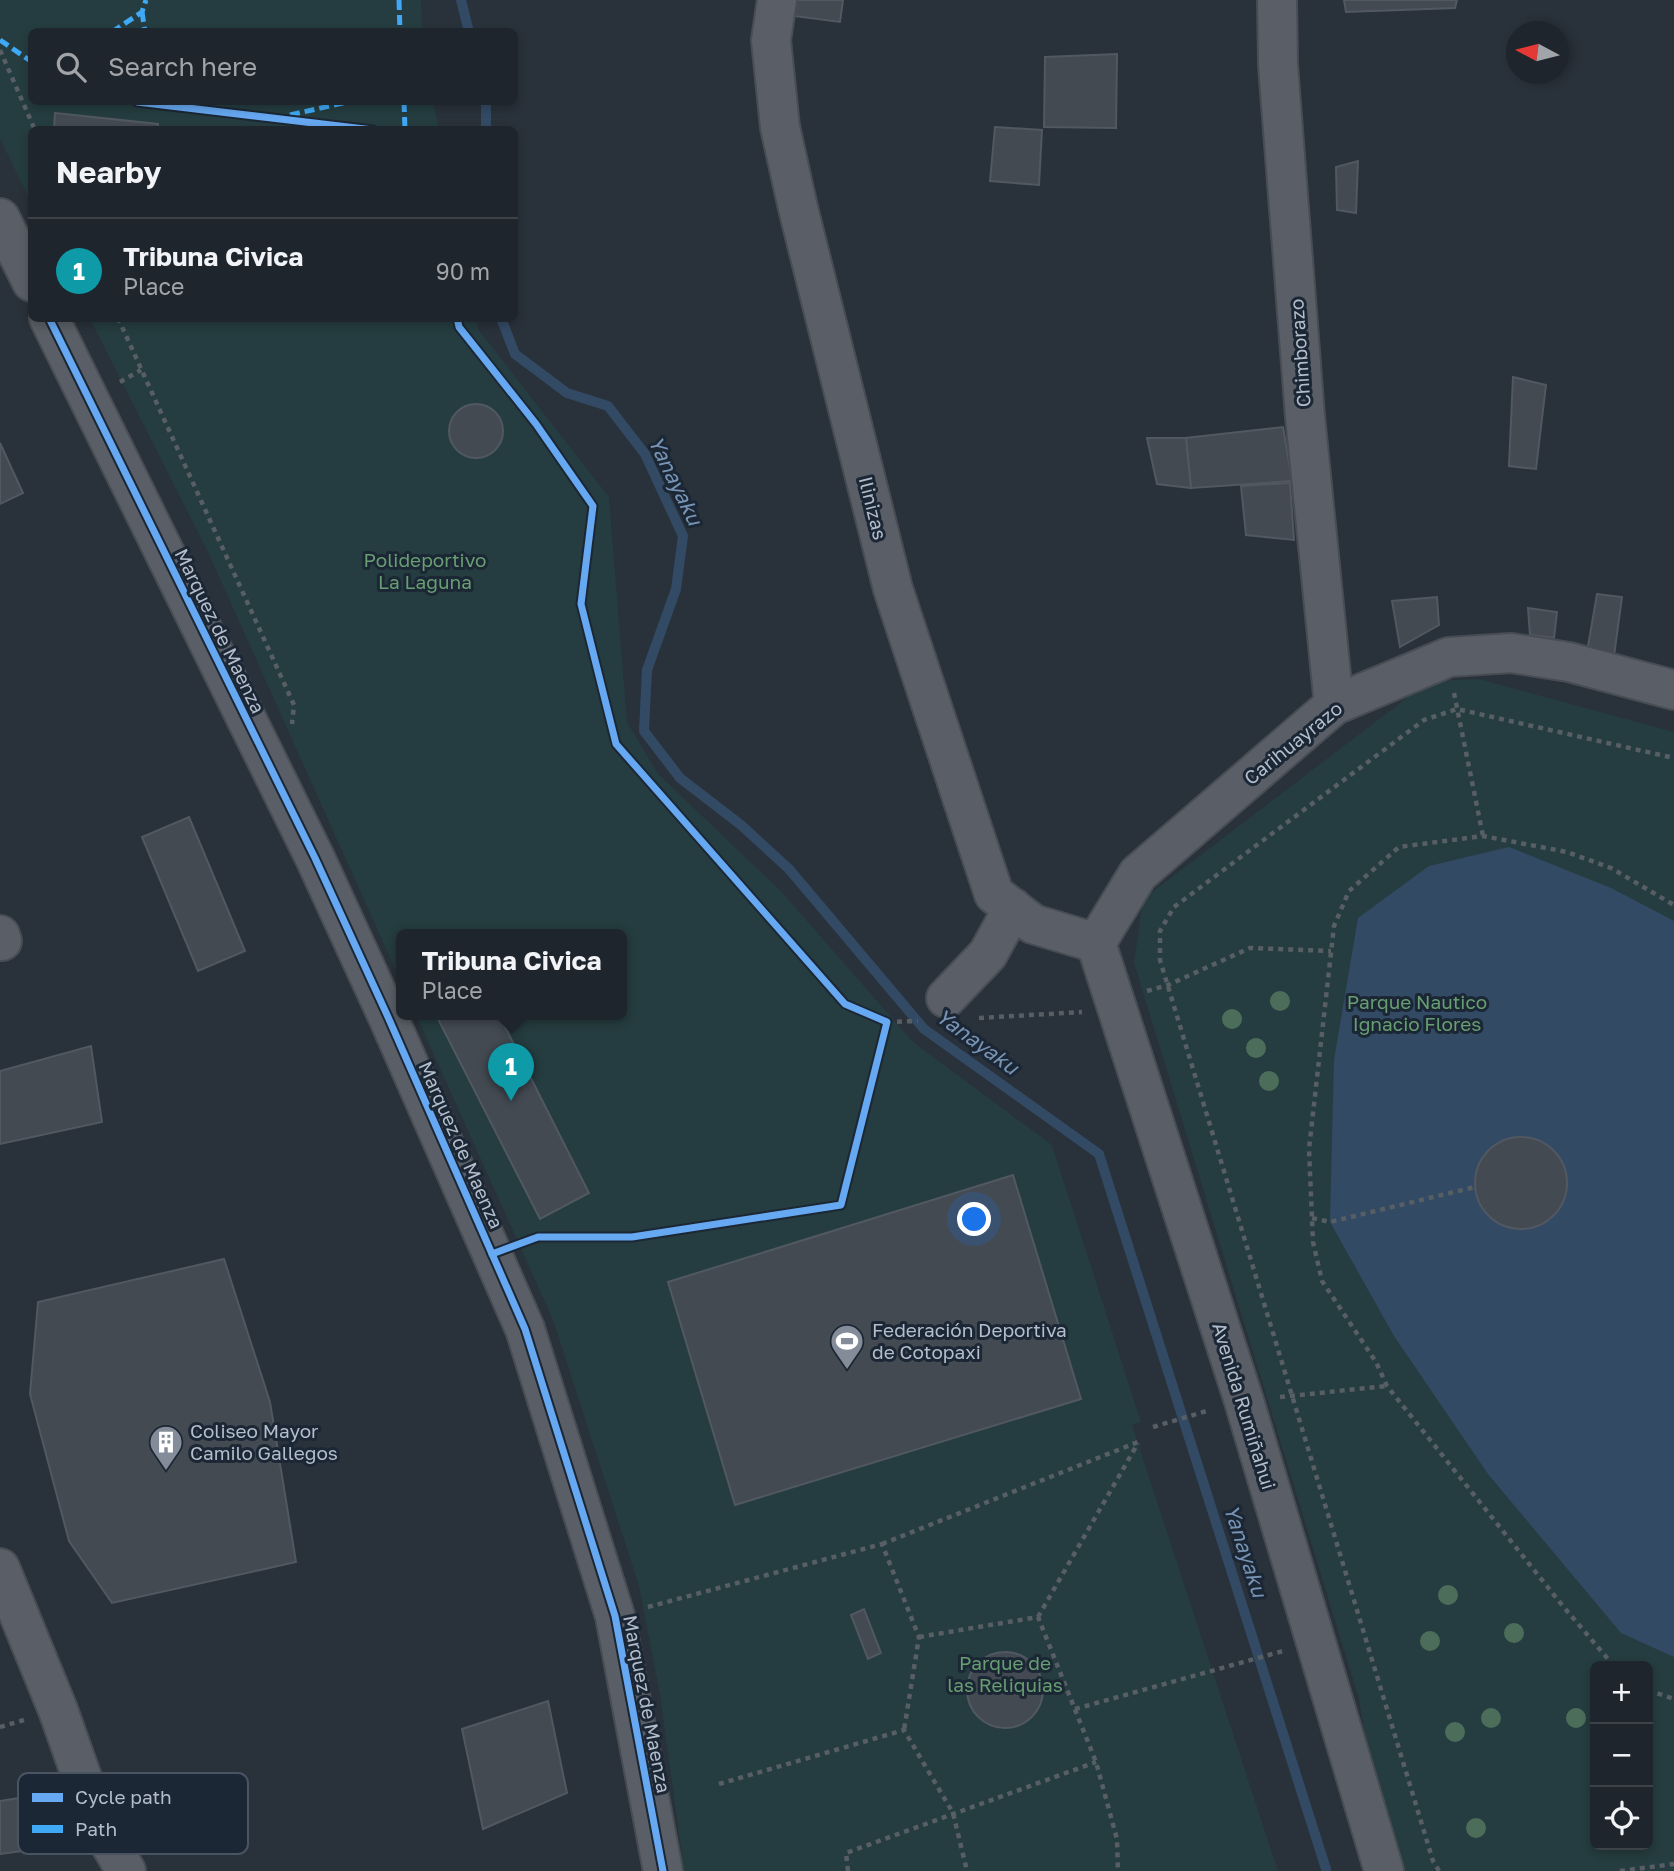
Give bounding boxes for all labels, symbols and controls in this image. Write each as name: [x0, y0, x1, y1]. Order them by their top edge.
north arrow: [1506, 21, 1569, 84]
search box: [28, 28, 518, 105]
icon: search: [52, 48, 90, 86]
text: Search here: [108, 51, 257, 82]
text: Nearby: [56, 154, 161, 190]
text: Tribuna Civica: [123, 241, 303, 272]
text: 1: [73, 257, 85, 285]
text: 90 m: [436, 257, 490, 285]
text: Place: [123, 272, 184, 300]
street label: Chimborazo: [1284, 298, 1315, 408]
water label: Yanayaku: [643, 432, 709, 530]
street label: Ilinizas: [855, 474, 892, 542]
street label: Marquez de Maenza: [171, 545, 270, 717]
park label: Polideportivo La Laguna: [364, 548, 486, 593]
street label: Carihuayrazo: [1239, 696, 1346, 789]
popup: [396, 929, 627, 1020]
text: Tribuna Civica: [421, 945, 602, 976]
text: Place: [421, 976, 483, 1004]
park label: Parque Nautico Ignacio Flores: [1347, 990, 1487, 1035]
water label: Yanayaku: [931, 1003, 1025, 1081]
pin: 1: [488, 1043, 534, 1101]
street label: Marquez de Maenza: [414, 1058, 509, 1232]
your location: [957, 1202, 991, 1236]
place label: Federación Deportiva de Cotopaxi: [872, 1318, 1067, 1363]
street label: Avenida Rumiñahui: [1208, 1320, 1281, 1492]
sports icon: Federación Deportiva de Cotopaxi: [828, 1322, 866, 1371]
place label: Coliseo Mayor Camilo Gallegos: [190, 1419, 338, 1464]
building icon: Coliseo Mayor Camilo Gallegos: [147, 1423, 185, 1472]
water label: Yanayaku: [1219, 1501, 1273, 1601]
street label: Marquez de Maenza: [619, 1613, 676, 1795]
park label: Parque de las Reliquias: [947, 1651, 1063, 1696]
map controls: [1590, 1661, 1653, 1850]
button: +: [1590, 1661, 1653, 1724]
button: −: [1590, 1724, 1653, 1787]
legend: [18, 1773, 248, 1854]
text: Cycle path: [75, 1785, 172, 1808]
button: locate: [1590, 1787, 1653, 1850]
text: Path: [75, 1817, 117, 1840]

